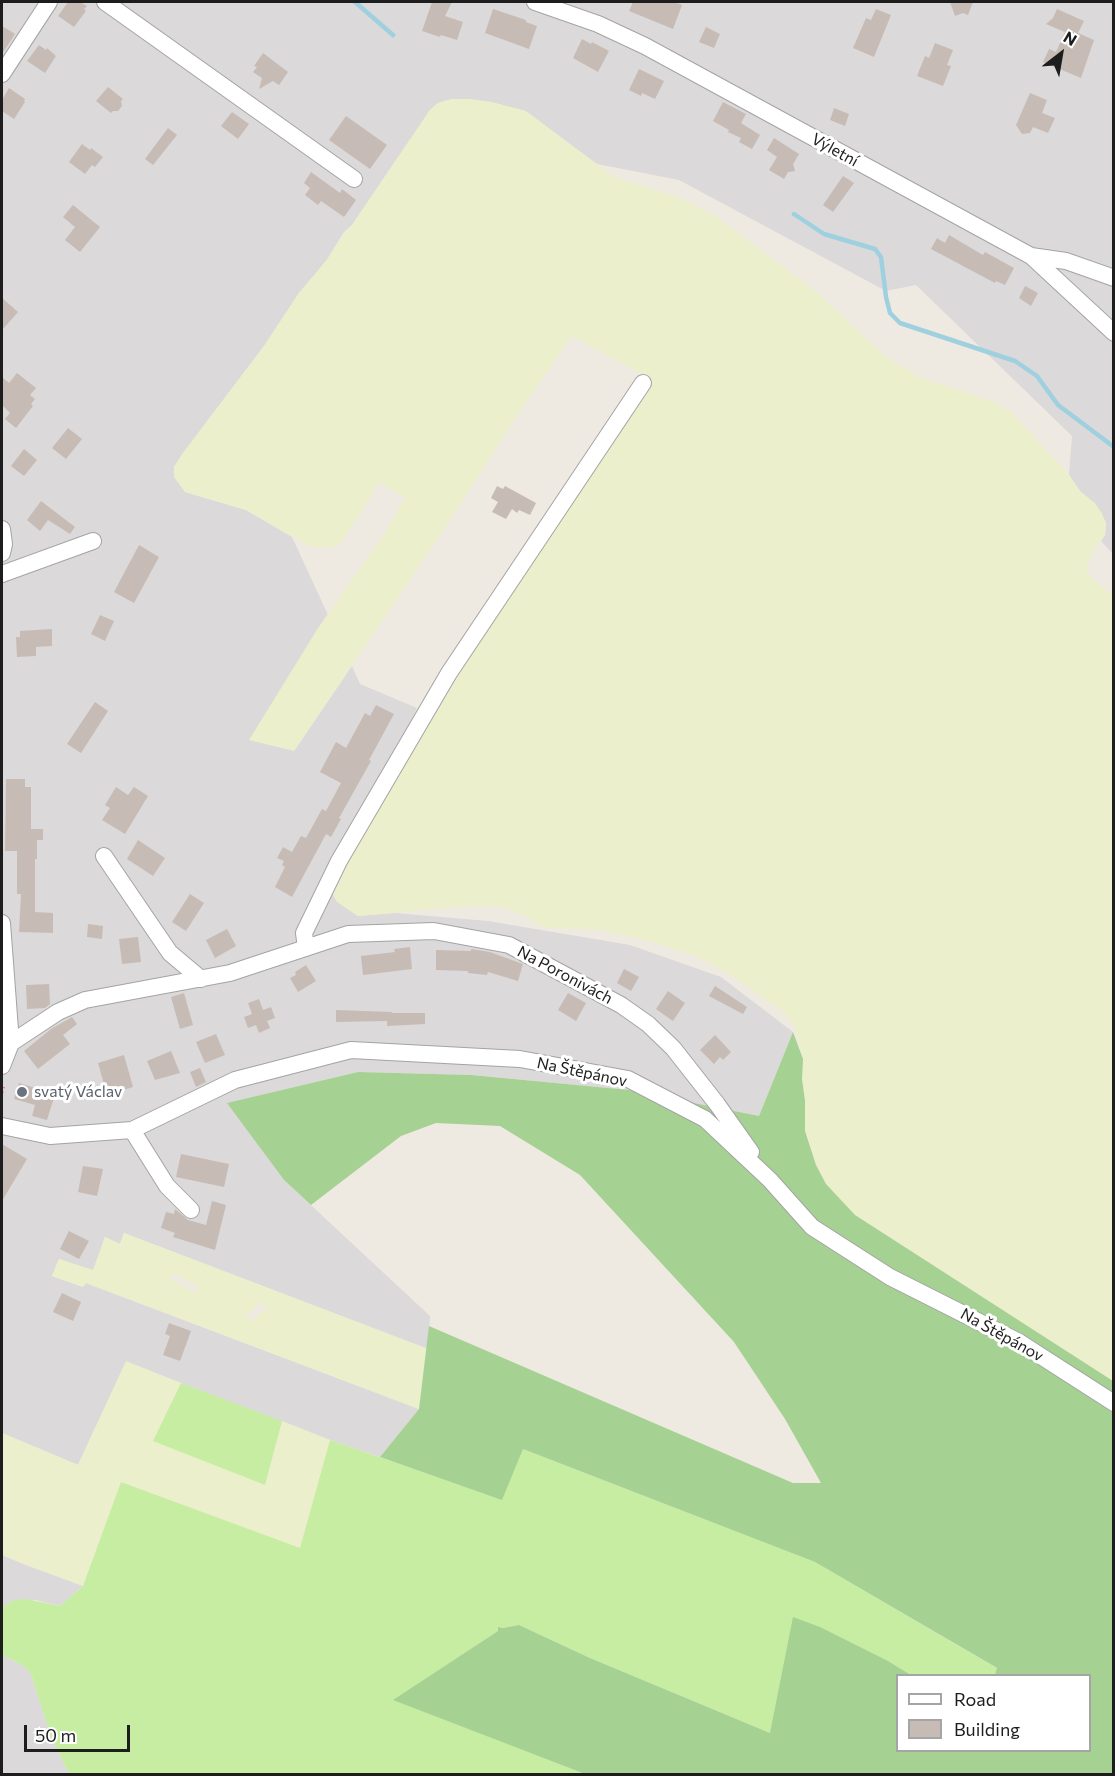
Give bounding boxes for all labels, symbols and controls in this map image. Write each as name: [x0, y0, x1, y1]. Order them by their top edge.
north arrow: [1031, 24, 1091, 84]
text: N: [1060, 27, 1081, 49]
street label: Výletní: [808, 129, 862, 171]
street label: Na Poronivách: [514, 942, 616, 1008]
street label: Na Štěpánov: [535, 1053, 629, 1091]
place label: svatý Václav: [34, 1082, 122, 1102]
marker: svatý Václav: [15, 1085, 29, 1099]
street label: Na Štěpánov: [957, 1304, 1047, 1366]
legend: [896, 1674, 1091, 1752]
text: Road: [954, 1688, 996, 1710]
scale bar: [27, 1713, 134, 1751]
text: Building: [954, 1718, 1020, 1740]
text: 50 m: [35, 1724, 76, 1746]

